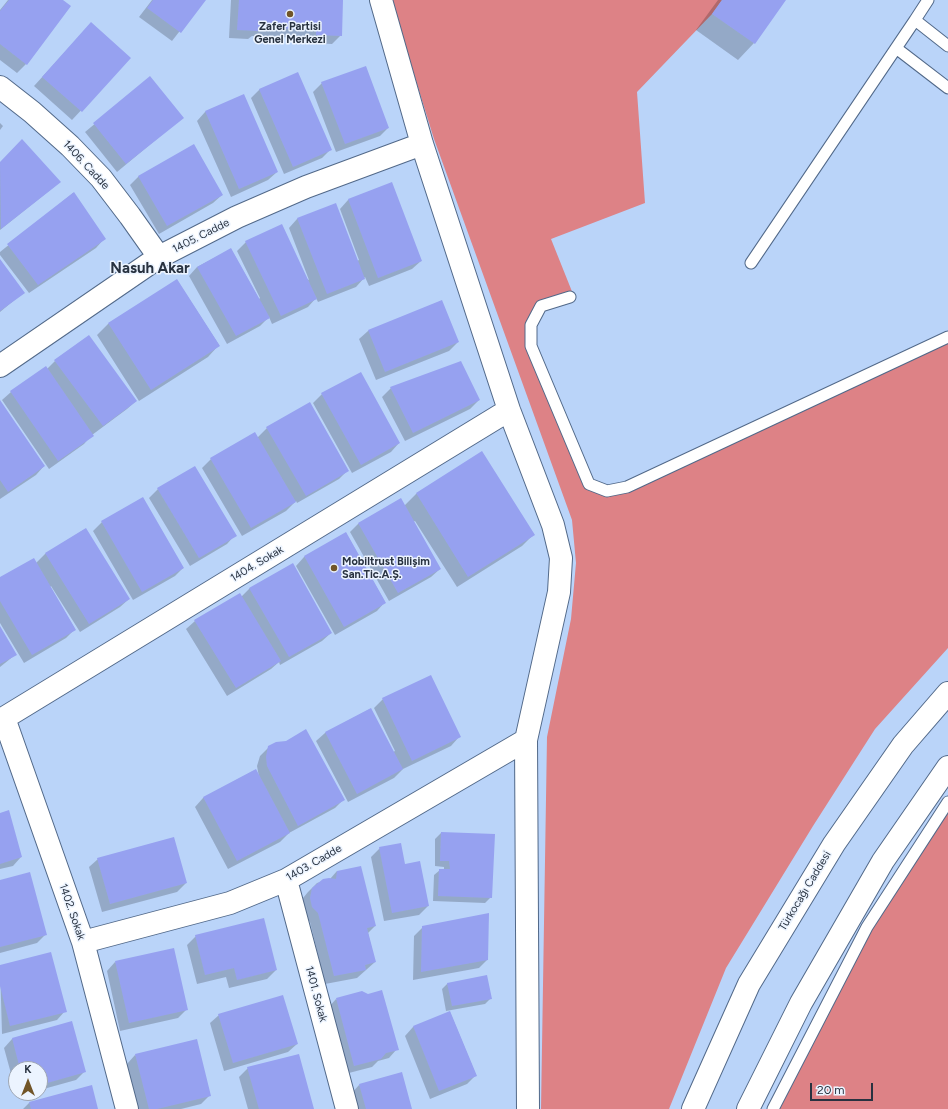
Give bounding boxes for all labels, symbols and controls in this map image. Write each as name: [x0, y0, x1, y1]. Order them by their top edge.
marker: Zafer Partisi Genel Merkezi: [285, 9, 295, 19]
place label: Zafer Partisi Genel Merkezi: [254, 20, 326, 46]
street label: 1406. Cadde: [60, 138, 112, 192]
street label: 1405. Cadde: [170, 216, 232, 256]
district label: Nasuh Akar: [110, 260, 190, 278]
street label: 1404. Sokak: [228, 543, 286, 585]
place label: Mobiltrust Bilişim San.Tic.A.Ş.: [342, 555, 430, 581]
marker: Mobiltrust Bilişim San.Tic.A.Ş.: [329, 563, 339, 573]
street label: 1403. Cadde: [284, 842, 344, 884]
street label: Türkocağı Caddesi: [776, 849, 834, 933]
street label: 1402. Sokak: [56, 882, 88, 942]
street label: 1401. Sokak: [302, 965, 330, 1023]
north arrow: [8, 1061, 48, 1101]
text: K: [24, 1063, 32, 1076]
scale bar: [812, 1075, 875, 1101]
text: 20 m: [817, 1083, 845, 1097]

